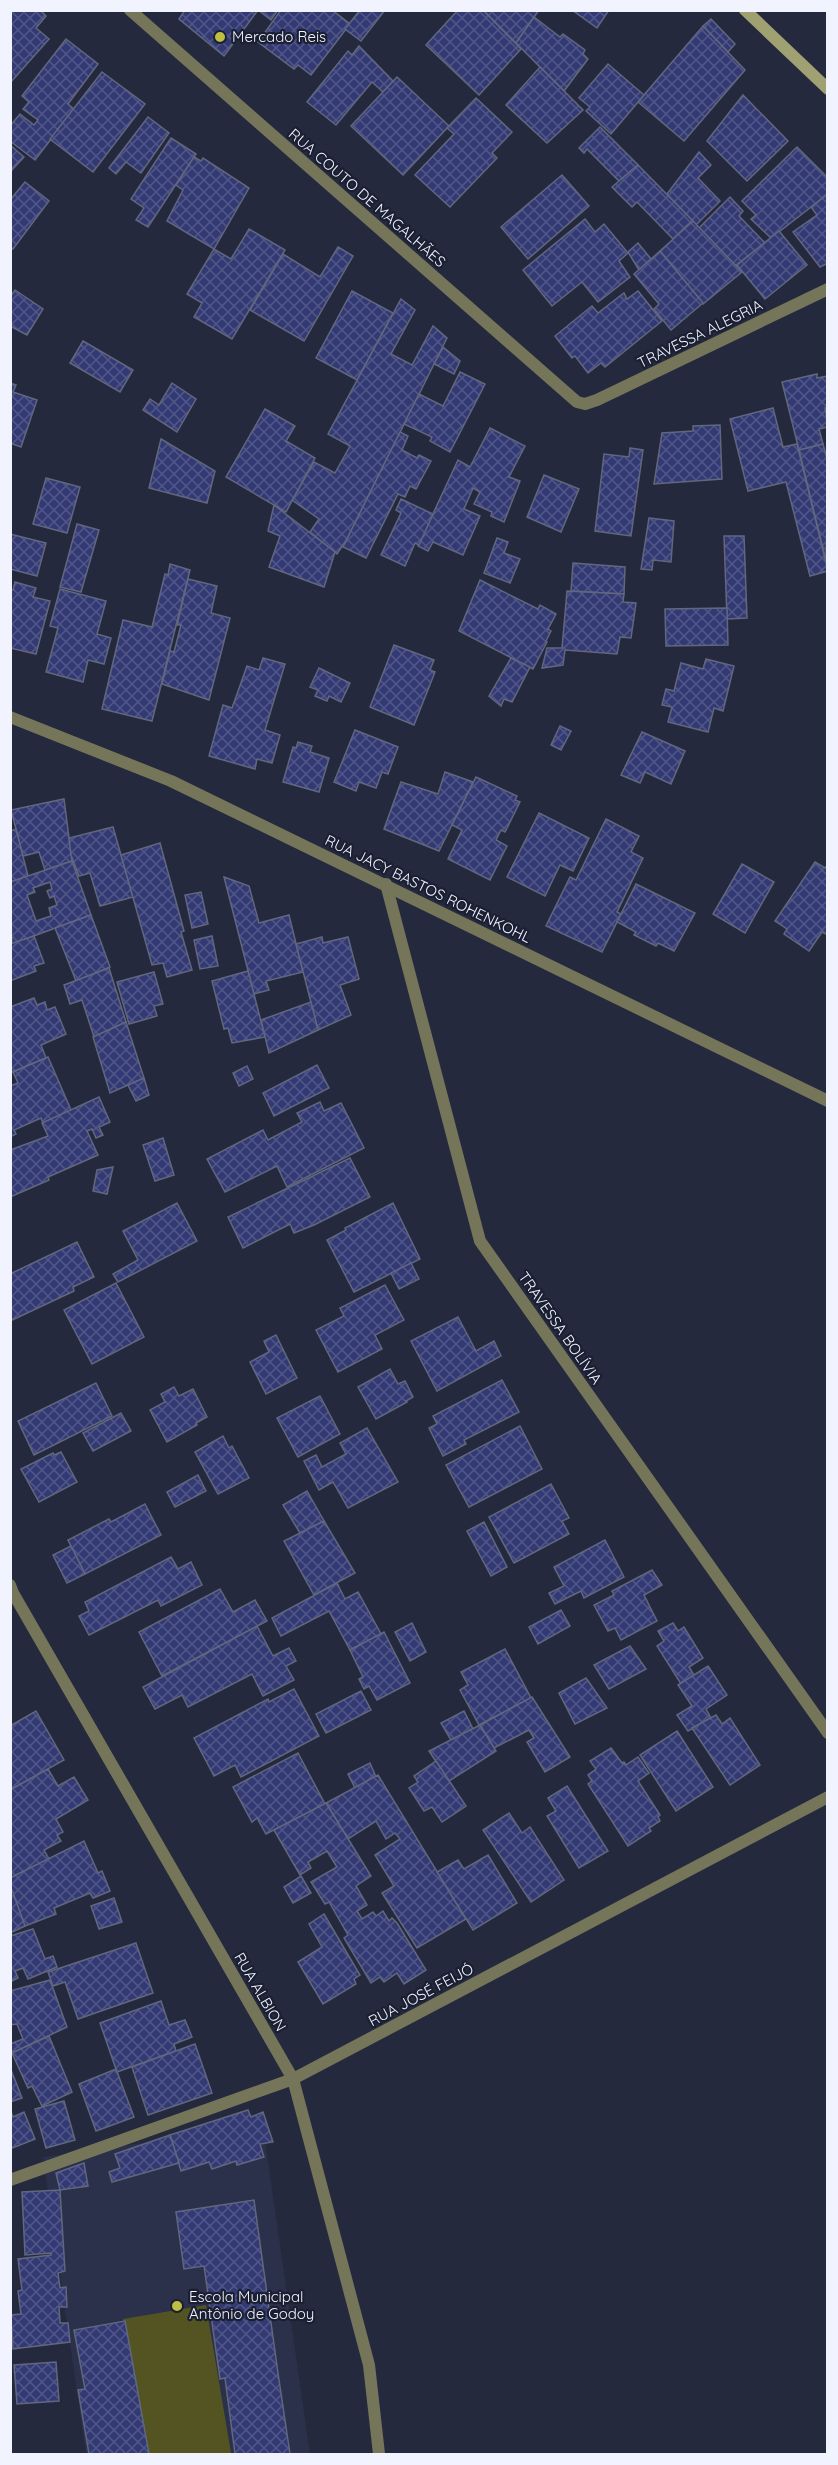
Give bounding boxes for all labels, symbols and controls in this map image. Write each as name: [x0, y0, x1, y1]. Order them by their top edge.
place label: Mercado Reis: [232, 27, 326, 46]
marker: Mercado Reis: [213, 30, 227, 44]
street label: RUA COUTO DE MAGALHÃES: [285, 124, 450, 271]
street label: TRAVESSA ALEGRIA: [634, 295, 766, 372]
street label: RUA JACY BASTOS ROHENKOHL: [322, 830, 534, 947]
street label: TRAVESSA BOLÍVIA: [514, 1268, 607, 1388]
street label: RUA ALBION: [230, 1949, 291, 2035]
street label: RUA JOSÉ FEIJÓ: [365, 1959, 477, 2030]
place label: Escola Municipal Antônio de Godoy: [189, 2287, 314, 2323]
marker: Escola Municipal Antônio de Godoy: [170, 2299, 184, 2313]

